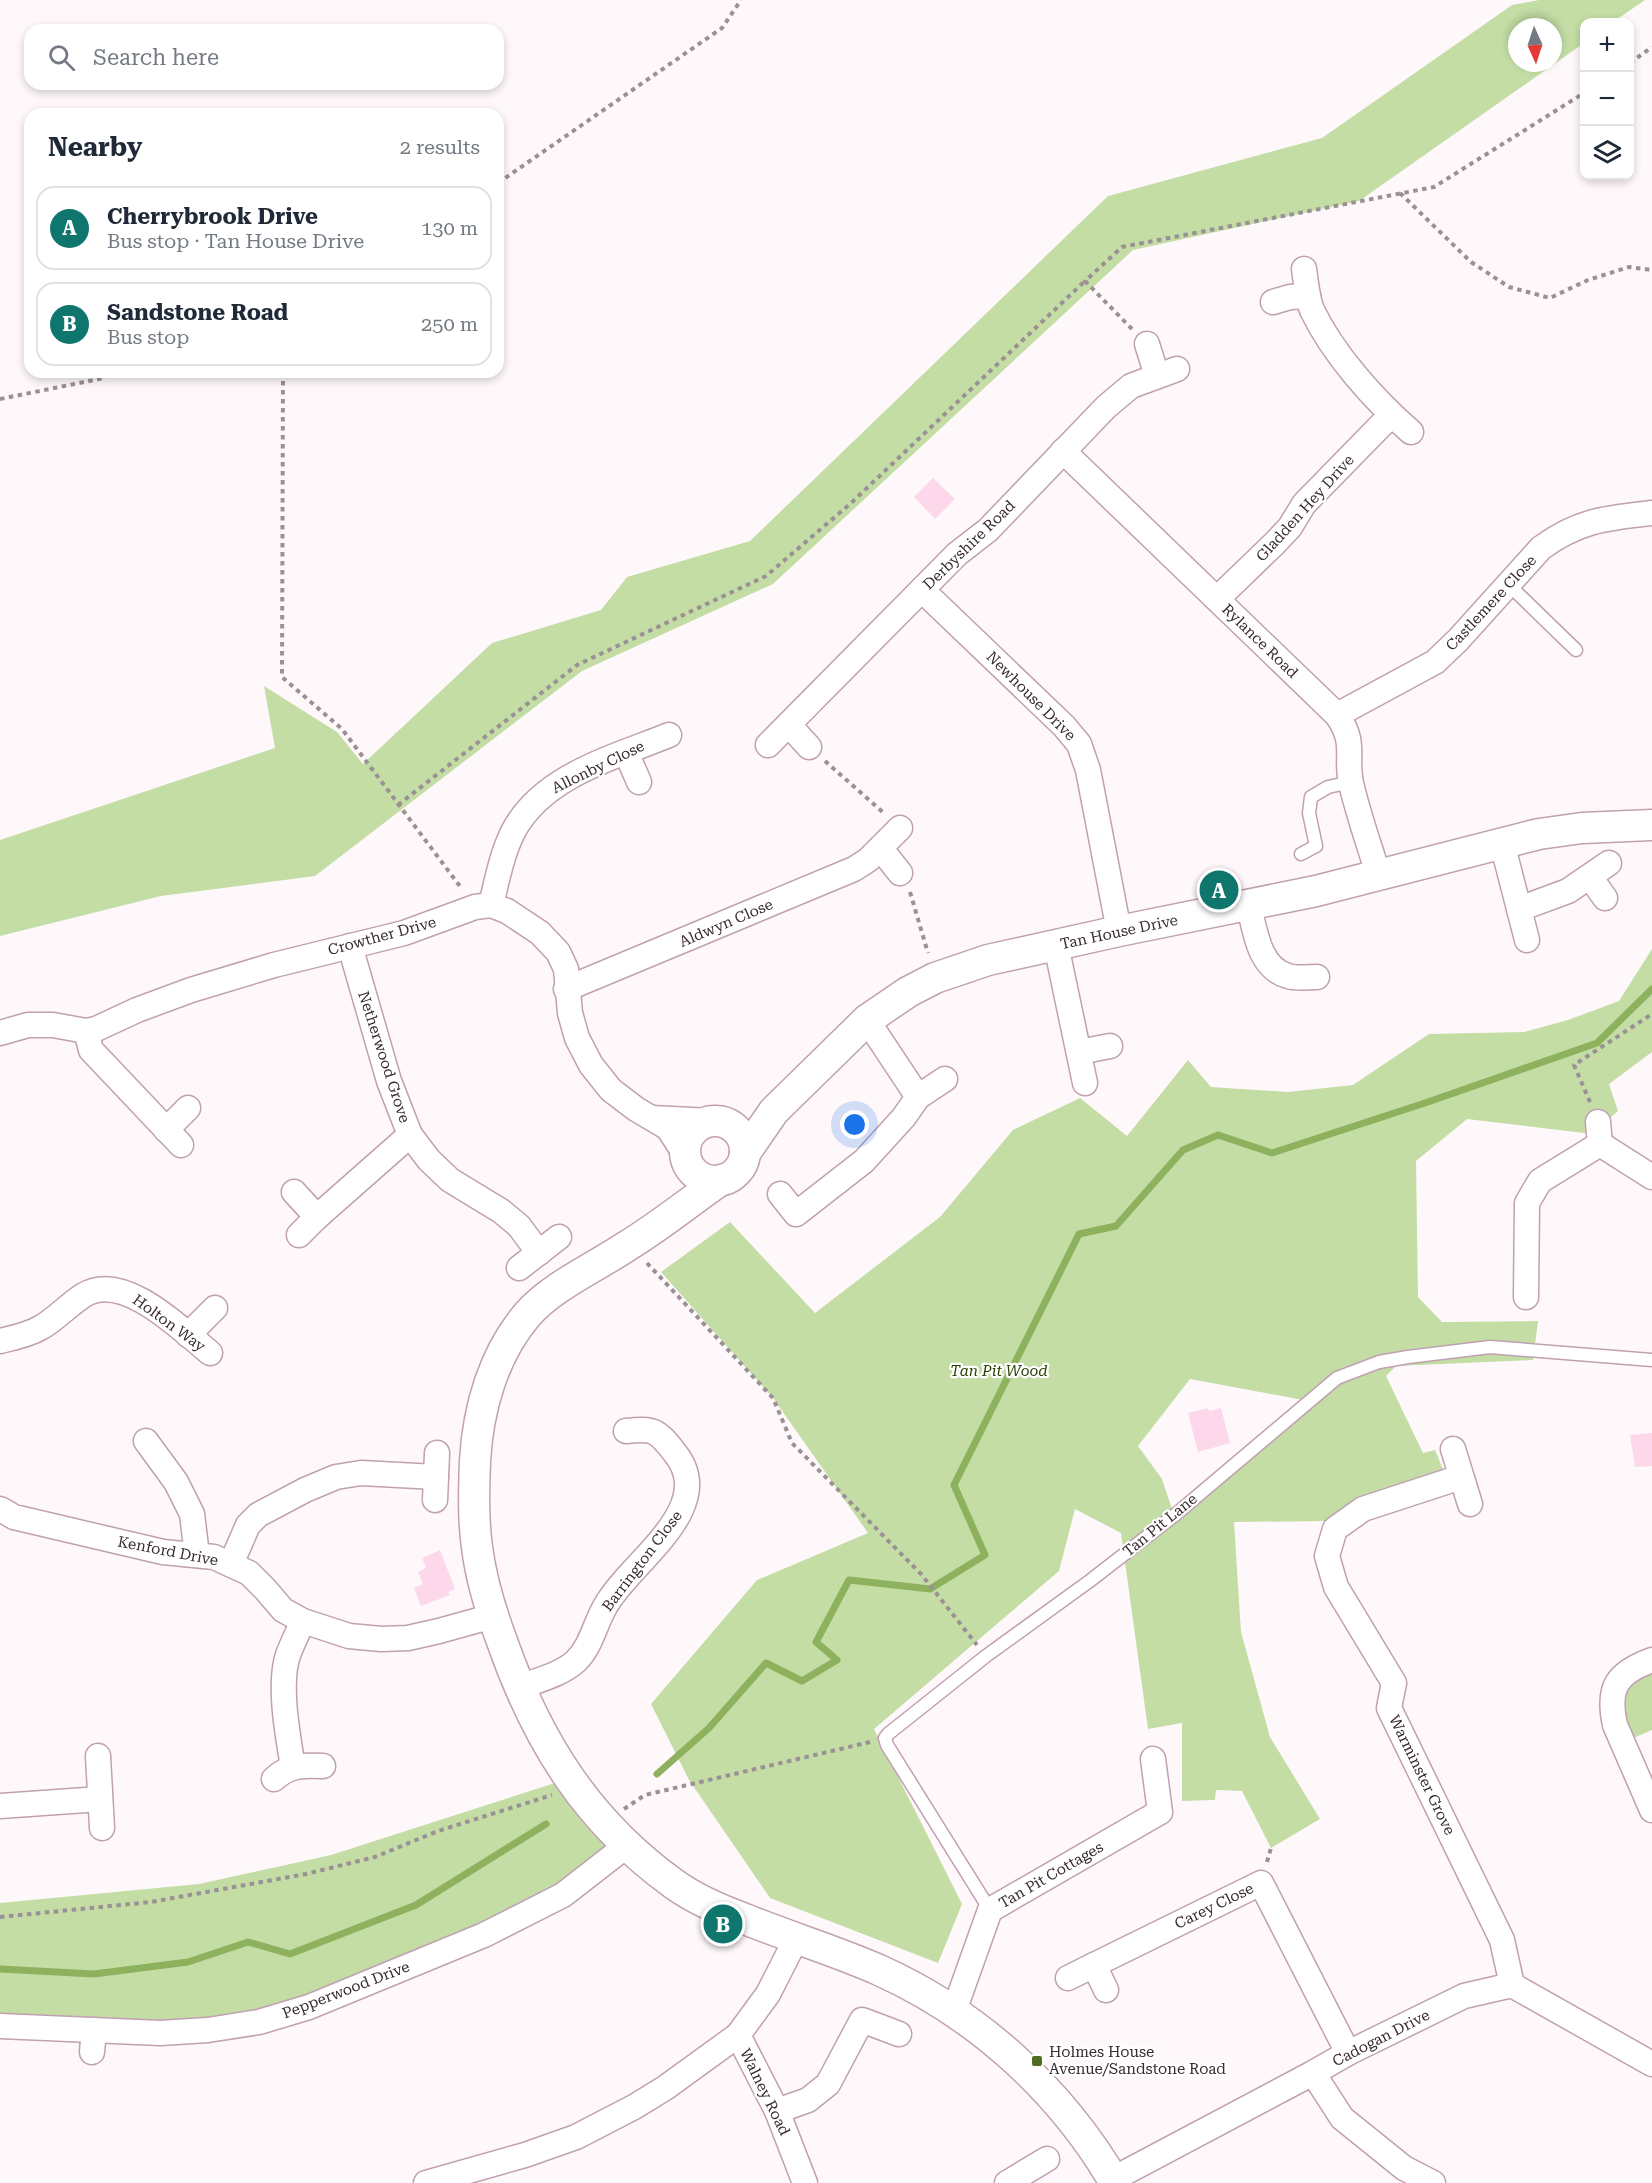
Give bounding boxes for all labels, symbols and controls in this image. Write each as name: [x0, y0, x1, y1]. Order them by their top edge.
north arrow: [1508, 18, 1562, 72]
map controls: [1580, 18, 1634, 180]
button: +: [1580, 18, 1634, 72]
search box: [24, 24, 504, 90]
icon: search: [45, 41, 78, 74]
text: Search here: [93, 45, 219, 70]
button: −: [1580, 72, 1634, 126]
button: layers: [1580, 126, 1634, 180]
text: Nearby: [48, 132, 142, 162]
text: 2 results: [400, 135, 480, 159]
text: Cherrybrook Drive: [107, 204, 318, 229]
text: A: [62, 216, 77, 240]
text: 130 m: [421, 216, 478, 240]
text: Bus stop · Tan House Drive: [107, 229, 364, 253]
text: Sandstone Road: [107, 300, 288, 325]
text: B: [62, 312, 77, 336]
text: 250 m: [421, 312, 478, 336]
text: Bus stop: [107, 325, 189, 349]
street label: Gladden Hey Drive: [1252, 451, 1358, 565]
street label: Derbyshire Road: [919, 496, 1019, 593]
street label: Castlemere Close: [1442, 551, 1540, 655]
street label: Rylance Road: [1218, 600, 1302, 682]
street label: Newhouse Drive: [983, 648, 1079, 744]
street label: Allonby Close: [549, 737, 647, 797]
pin: A: [1200, 868, 1238, 912]
street label: Aldwyn Close: [676, 895, 776, 951]
street label: Tan House Drive: [1059, 911, 1179, 953]
street label: Crowther Drive: [326, 913, 438, 959]
street label: Netherwood Grove: [354, 989, 414, 1125]
your location: [840, 1110, 869, 1139]
street label: Holton Way: [129, 1291, 209, 1355]
park label: Tan Pit Wood: [950, 1362, 1048, 1380]
street label: Tan Pit Lane: [1119, 1490, 1201, 1560]
street label: Barrington Close: [598, 1507, 686, 1615]
street label: Kenford Drive: [116, 1532, 220, 1570]
street label: Warminster Grove: [1385, 1712, 1459, 1838]
street label: Tan Pit Cottages: [996, 1838, 1106, 1912]
street label: Carey Close: [1172, 1879, 1256, 1933]
pin: B: [704, 1902, 742, 1946]
street label: Pepperwood Drive: [280, 1957, 412, 2023]
street label: Cadogan Drive: [1329, 2006, 1433, 2070]
place label: Holmes House Avenue/Sandstone Road: [1049, 2043, 1226, 2078]
street label: Walney Road: [736, 2046, 794, 2139]
marker: Holmes House Avenue/Sandstone Road: [1030, 2054, 1044, 2068]

